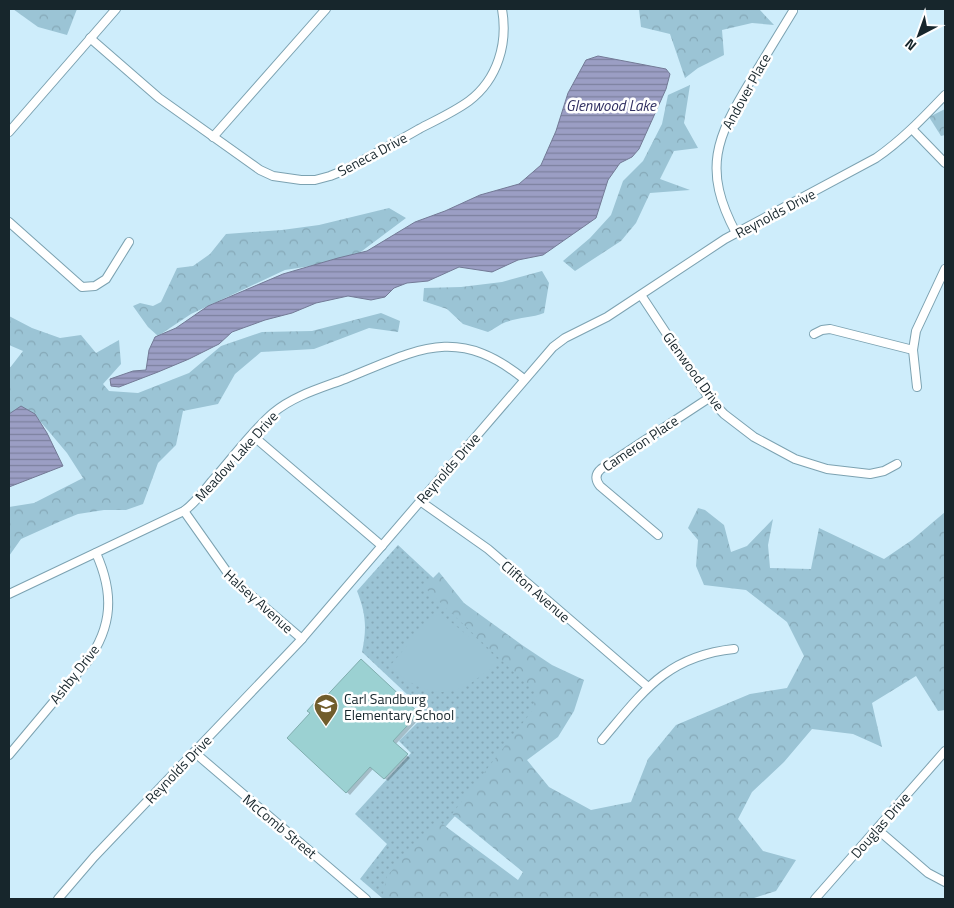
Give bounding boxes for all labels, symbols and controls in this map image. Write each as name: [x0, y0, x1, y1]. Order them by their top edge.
north arrow: [894, 10, 944, 60]
text: N: [900, 34, 921, 56]
street label: Andover Place: [717, 49, 775, 133]
water label: Glenwood Lake: [566, 94, 657, 117]
street label: Seneca Drive: [333, 127, 411, 181]
street label: Reynolds Drive: [731, 183, 819, 243]
street label: Glenwood Drive: [658, 327, 730, 415]
street label: Meadow Lake Drive: [190, 406, 282, 506]
street label: Cameron Place: [598, 410, 682, 476]
street label: Reynolds Drive: [411, 428, 485, 508]
street label: Clifton Avenue: [497, 555, 575, 627]
street label: Halsey Avenue: [220, 564, 298, 638]
street label: Ashby Drive: [44, 640, 104, 708]
place label: Carl Sandburg Elementary School: [344, 688, 454, 725]
school or university icon: Carl Sandburg Elementary School: [313, 693, 339, 727]
street label: Reynolds Drive: [140, 730, 216, 808]
street label: Douglas Drive: [845, 787, 915, 863]
street label: McComb Street: [238, 789, 322, 863]

